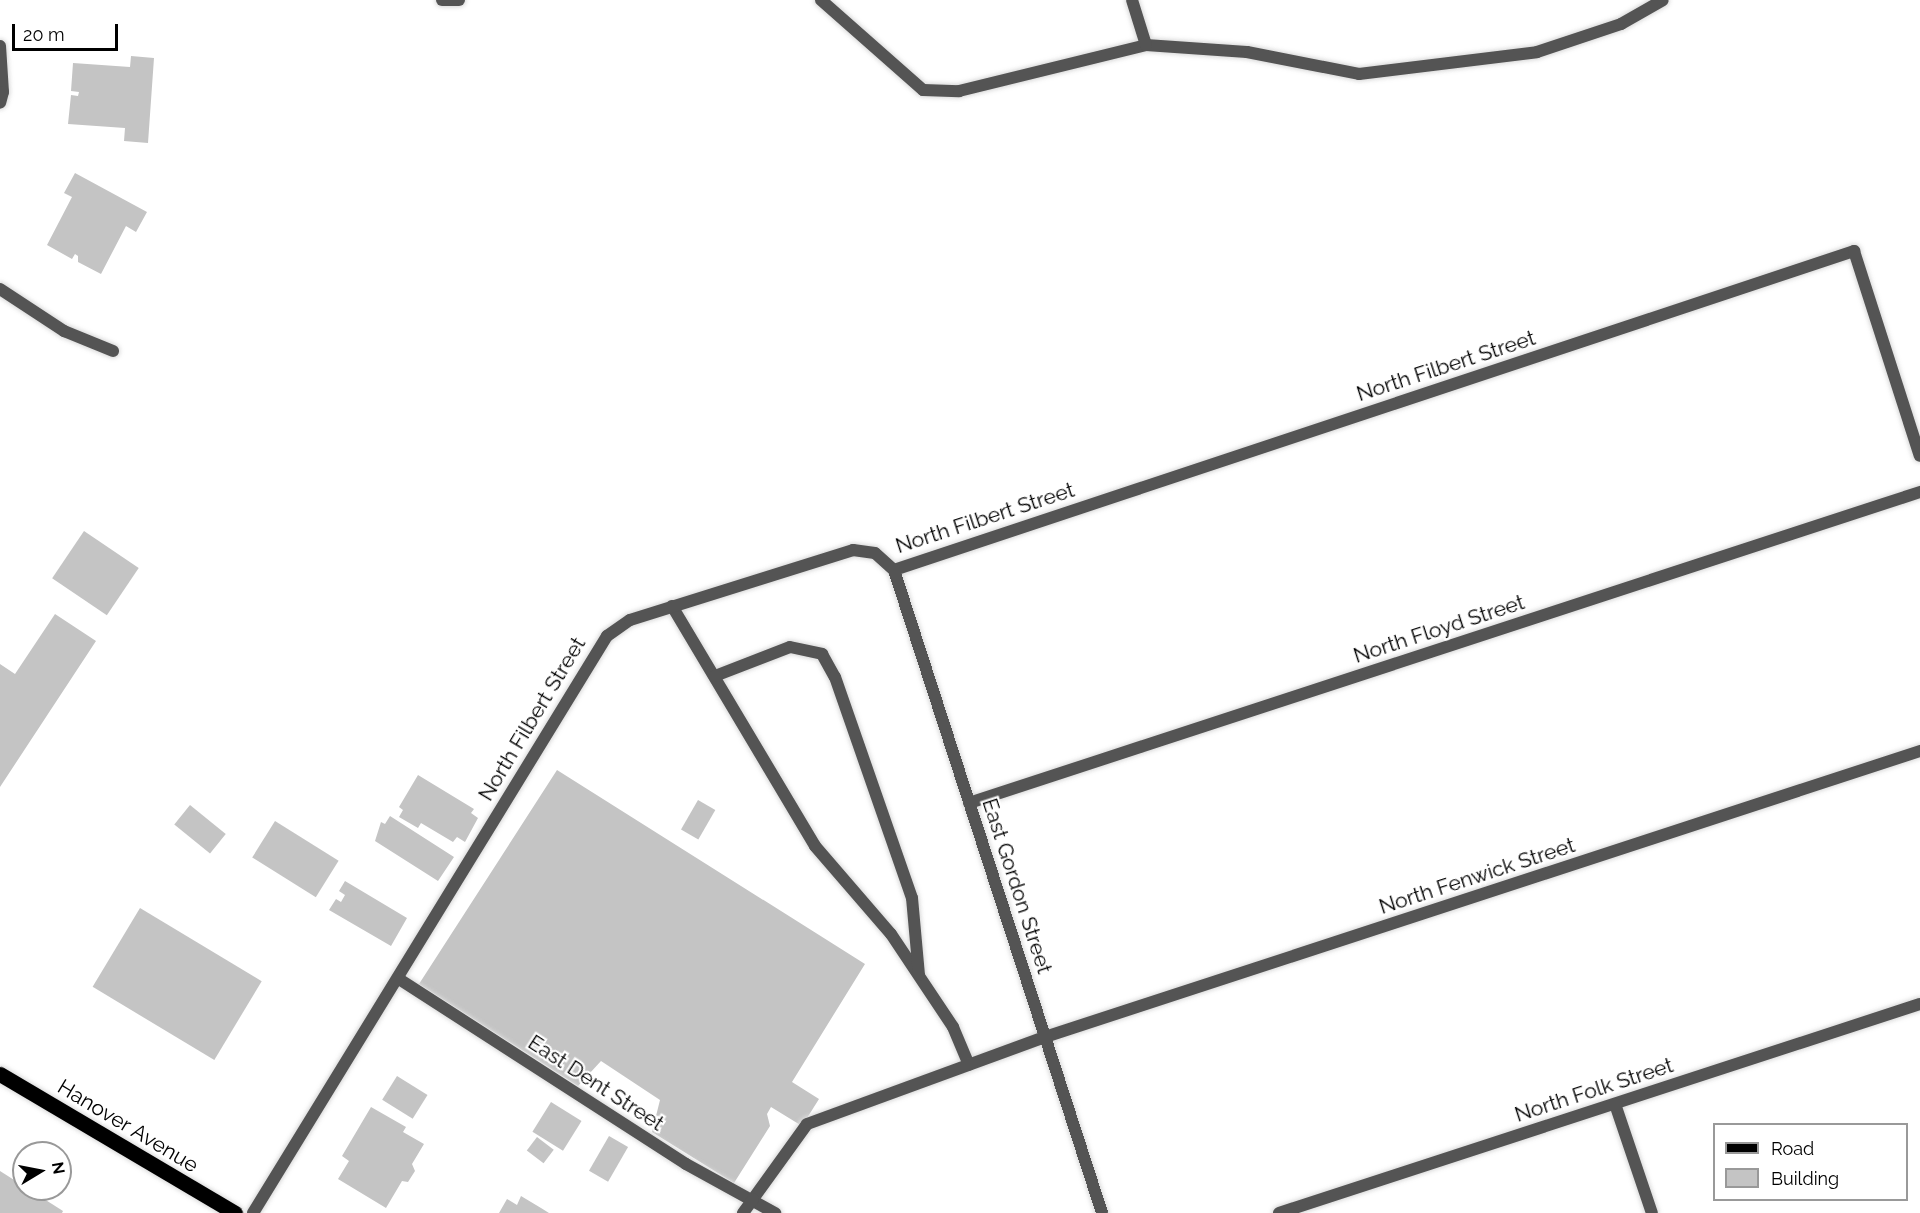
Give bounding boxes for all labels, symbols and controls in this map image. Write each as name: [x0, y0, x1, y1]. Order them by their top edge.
scale bar: [15, 12, 122, 50]
text: 20 m: [23, 24, 65, 45]
street label: North Filbert Street: [1353, 325, 1539, 407]
street label: North Filbert Street: [892, 477, 1078, 559]
street label: North Floyd Street: [1350, 589, 1528, 669]
street label: North Filbert Street: [473, 633, 591, 805]
street label: East Gordon Street: [977, 795, 1057, 977]
street label: North Fenwick Street: [1376, 832, 1578, 920]
street label: East Dent Street: [523, 1030, 669, 1136]
street label: North Folk Street: [1512, 1053, 1676, 1127]
street label: Hanover Avenue: [53, 1074, 203, 1178]
legend: [1713, 1123, 1908, 1201]
text: Road: [1771, 1138, 1814, 1159]
north arrow: [12, 1141, 72, 1201]
text: N: [48, 1160, 69, 1176]
text: Building: [1771, 1168, 1839, 1189]

